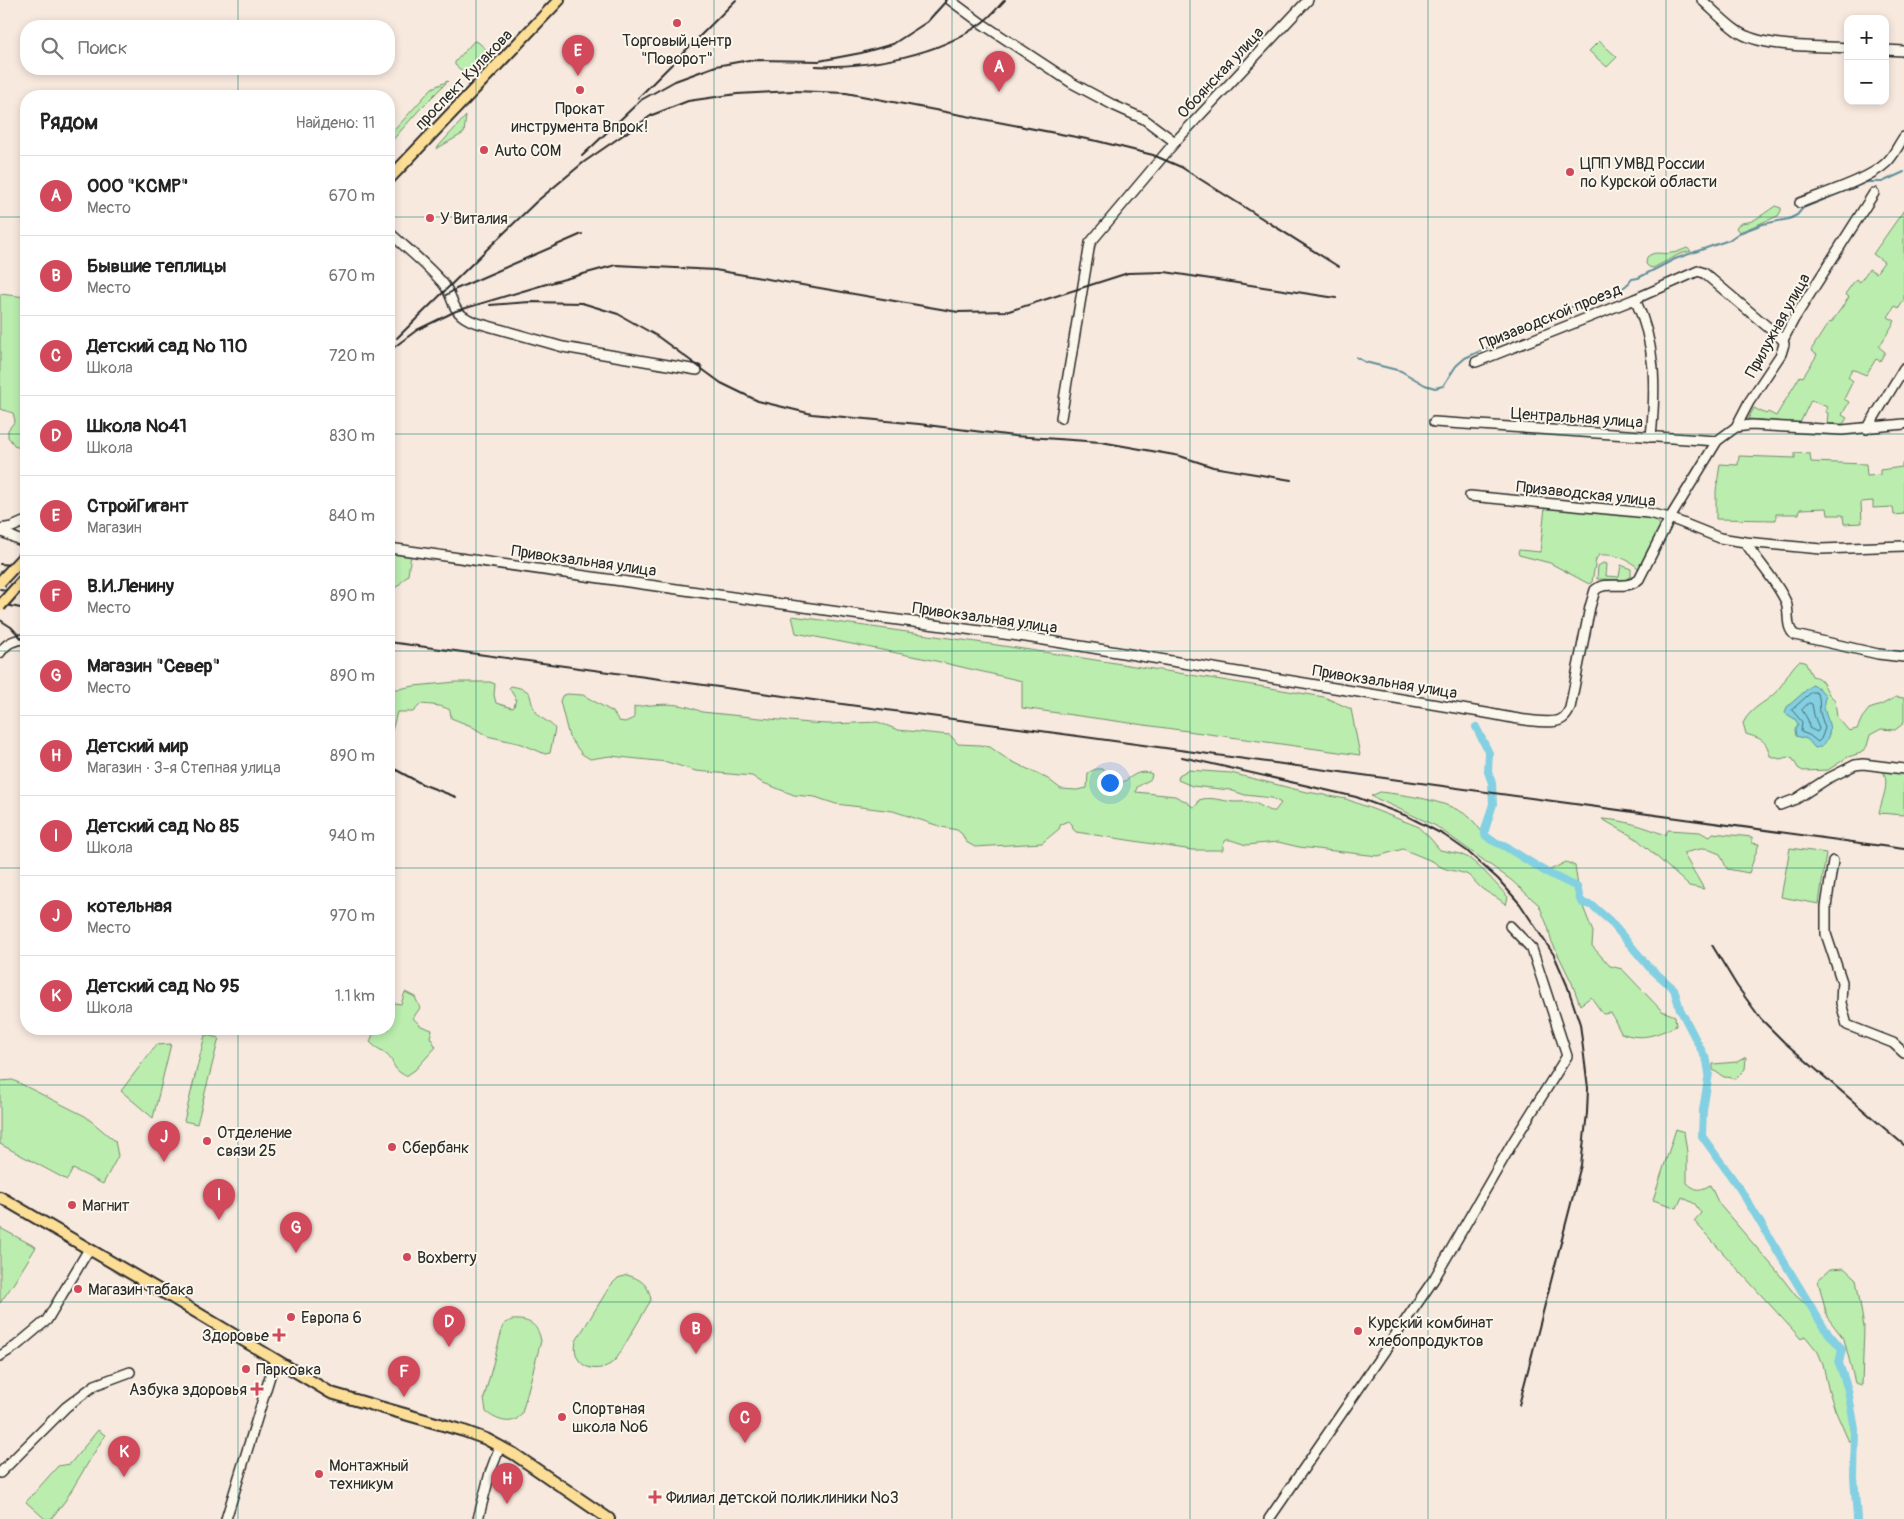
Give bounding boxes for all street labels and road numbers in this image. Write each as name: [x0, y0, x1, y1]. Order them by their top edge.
street label: Обоянская улица: [1173, 23, 1268, 123]
street label: проспект Кулакова: [411, 25, 517, 134]
street label: Прилужная улица: [1741, 270, 1815, 381]
street label: Призаводской проезд: [1477, 279, 1625, 355]
street label: Центральная улица: [1510, 403, 1644, 433]
street label: Призаводская улица: [1515, 477, 1657, 511]
street label: Привокзальная улица: [510, 541, 658, 581]
street label: Привокзальная улица: [911, 598, 1059, 638]
street label: Привокзальная улица: [1311, 661, 1459, 703]

